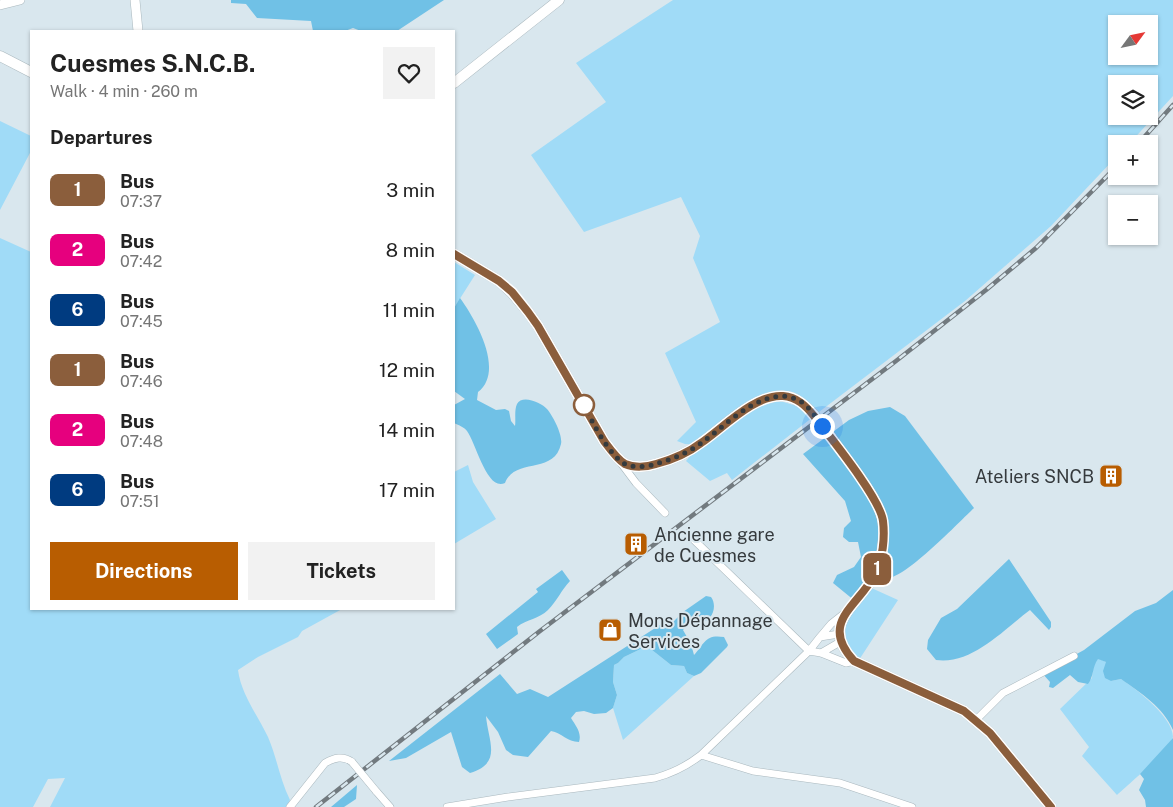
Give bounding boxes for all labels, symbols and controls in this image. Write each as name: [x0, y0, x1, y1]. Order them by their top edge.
north arrow: [1108, 15, 1158, 65]
map controls: [1108, 15, 1158, 245]
button: heart: [383, 47, 435, 99]
text: Cuesmes S.N.C.B.: [50, 49, 255, 77]
button: layers: [1108, 75, 1158, 125]
text: Walk · 4 min · 260 m: [50, 82, 198, 101]
text: Departures: [50, 126, 153, 148]
button: +: [1108, 135, 1158, 185]
text: Bus: [120, 170, 154, 192]
text: 1: [74, 179, 81, 200]
text: 3 min: [386, 179, 435, 201]
text: 07:37: [120, 192, 162, 211]
button: −: [1108, 195, 1158, 245]
text: Bus: [120, 230, 154, 252]
text: 2: [72, 239, 83, 260]
text: 8 min: [386, 239, 435, 261]
text: 07:42: [120, 252, 162, 271]
text: Bus: [120, 290, 154, 312]
text: 6: [72, 299, 83, 320]
text: 11 min: [383, 299, 435, 321]
text: 07:45: [120, 312, 163, 331]
text: Bus: [120, 350, 154, 372]
text: 1: [74, 359, 81, 380]
text: 12 min: [379, 359, 435, 381]
text: 07:46: [120, 372, 163, 391]
unlabelled marker: [573, 394, 595, 416]
text: Bus: [120, 410, 154, 432]
your location: [810, 414, 835, 439]
text: 2: [72, 419, 83, 440]
text: 14 min: [378, 419, 435, 441]
text: 07:48: [120, 432, 163, 451]
building icon: Ateliers SNCB: [1098, 463, 1124, 489]
place label: Ateliers SNCB: [975, 466, 1094, 487]
text: Bus: [120, 470, 154, 492]
text: 6: [72, 479, 83, 500]
text: 17 min: [379, 479, 435, 501]
text: 07:51: [120, 492, 159, 511]
place label: Ancienne gare de Cuesmes: [654, 524, 775, 566]
building icon: Ancienne gare de Cuesmes: [623, 531, 649, 557]
button: Directions: [50, 542, 238, 600]
button: Tickets: [248, 542, 435, 600]
line badge: 1: [861, 553, 893, 585]
text: 1: [873, 558, 881, 579]
place label: Mons Dépannage Services: [628, 610, 773, 652]
shop icon: Mons Dépannage Services: [597, 617, 623, 643]

